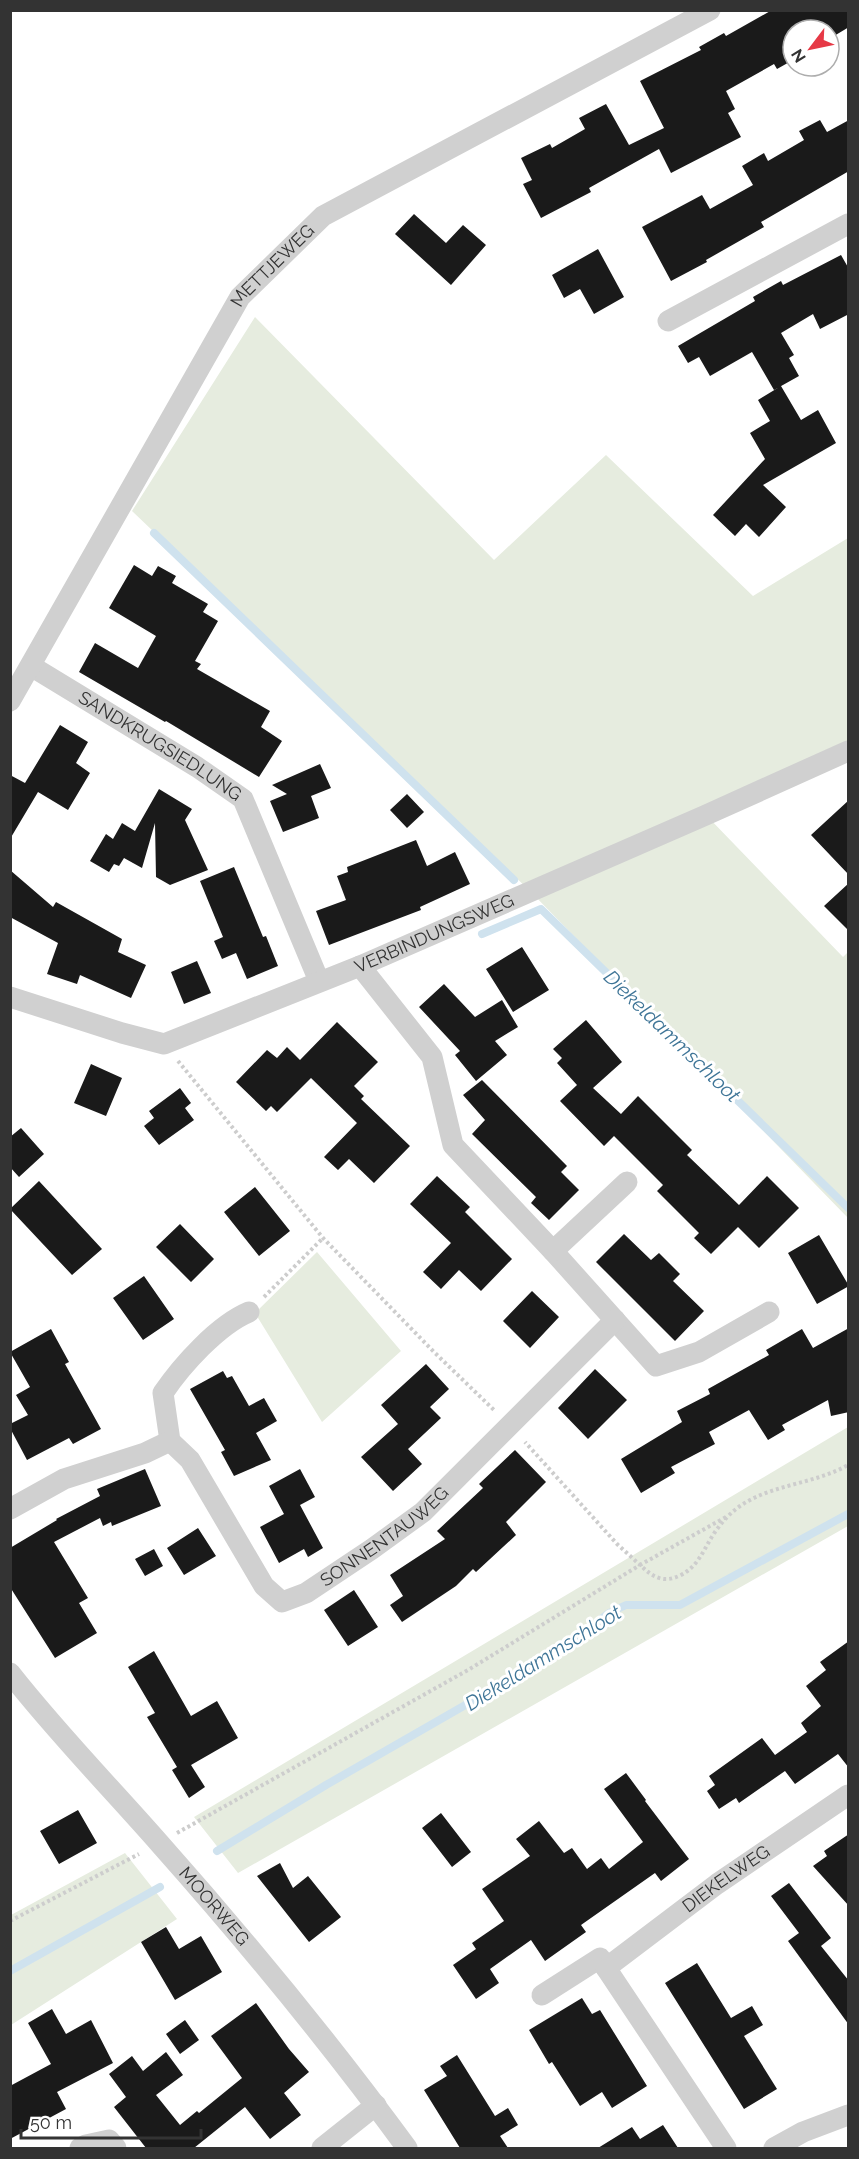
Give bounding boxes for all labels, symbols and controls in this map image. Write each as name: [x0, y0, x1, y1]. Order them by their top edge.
north arrow: [781, 18, 841, 78]
text: N: [787, 45, 810, 66]
street label: METTJEWEG: [226, 220, 318, 310]
street label: SANDKRUGSIEDLUNG: [75, 686, 246, 805]
street label: VERBINDUNGSWEG: [351, 889, 517, 977]
water label: Diekeldammschloot: [599, 965, 745, 1107]
street label: SONNENTAUWEG: [316, 1482, 452, 1591]
water label: Diekeldammschloot: [460, 1600, 626, 1716]
street label: DIEKELWEG: [678, 1840, 773, 1916]
street label: MOORWEG: [175, 1862, 254, 1949]
scale bar: [21, 2102, 201, 2140]
text: 50 m: [30, 2112, 72, 2133]

